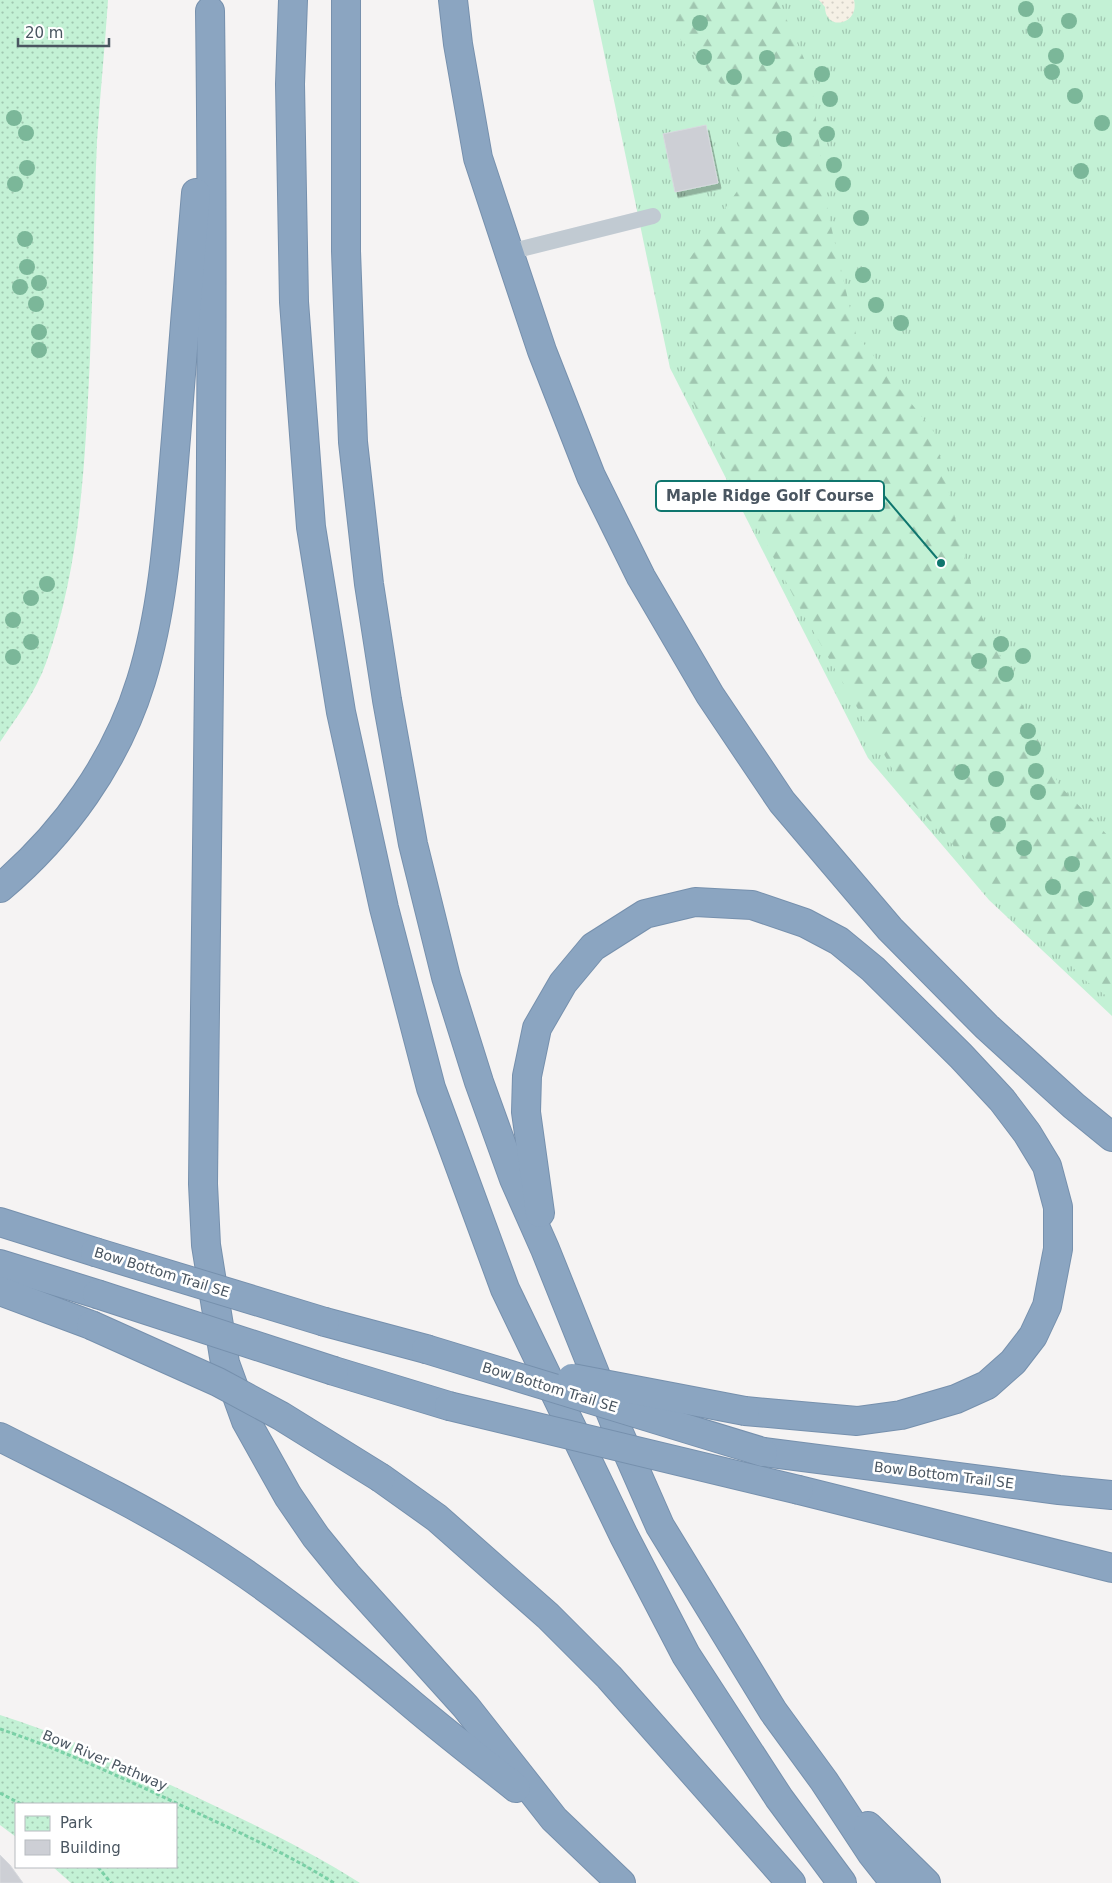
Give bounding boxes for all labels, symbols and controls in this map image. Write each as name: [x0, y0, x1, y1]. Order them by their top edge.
scale bar: [18, 15, 109, 47]
text: 20 m: [25, 24, 63, 42]
callout: Maple Ridge Golf Course: [656, 481, 884, 511]
text: Maple Ridge Golf Course: [666, 487, 874, 505]
street label: Bow Bottom Trail SE: [92, 1244, 232, 1300]
street label: Bow Bottom Trail SE: [480, 1359, 620, 1415]
street label: Bow Bottom Trail SE: [873, 1458, 1015, 1492]
street label: Bow River Pathway: [40, 1726, 170, 1794]
legend: [15, 1803, 178, 1868]
text: Park: [60, 1814, 93, 1832]
text: Building: [60, 1839, 121, 1857]

